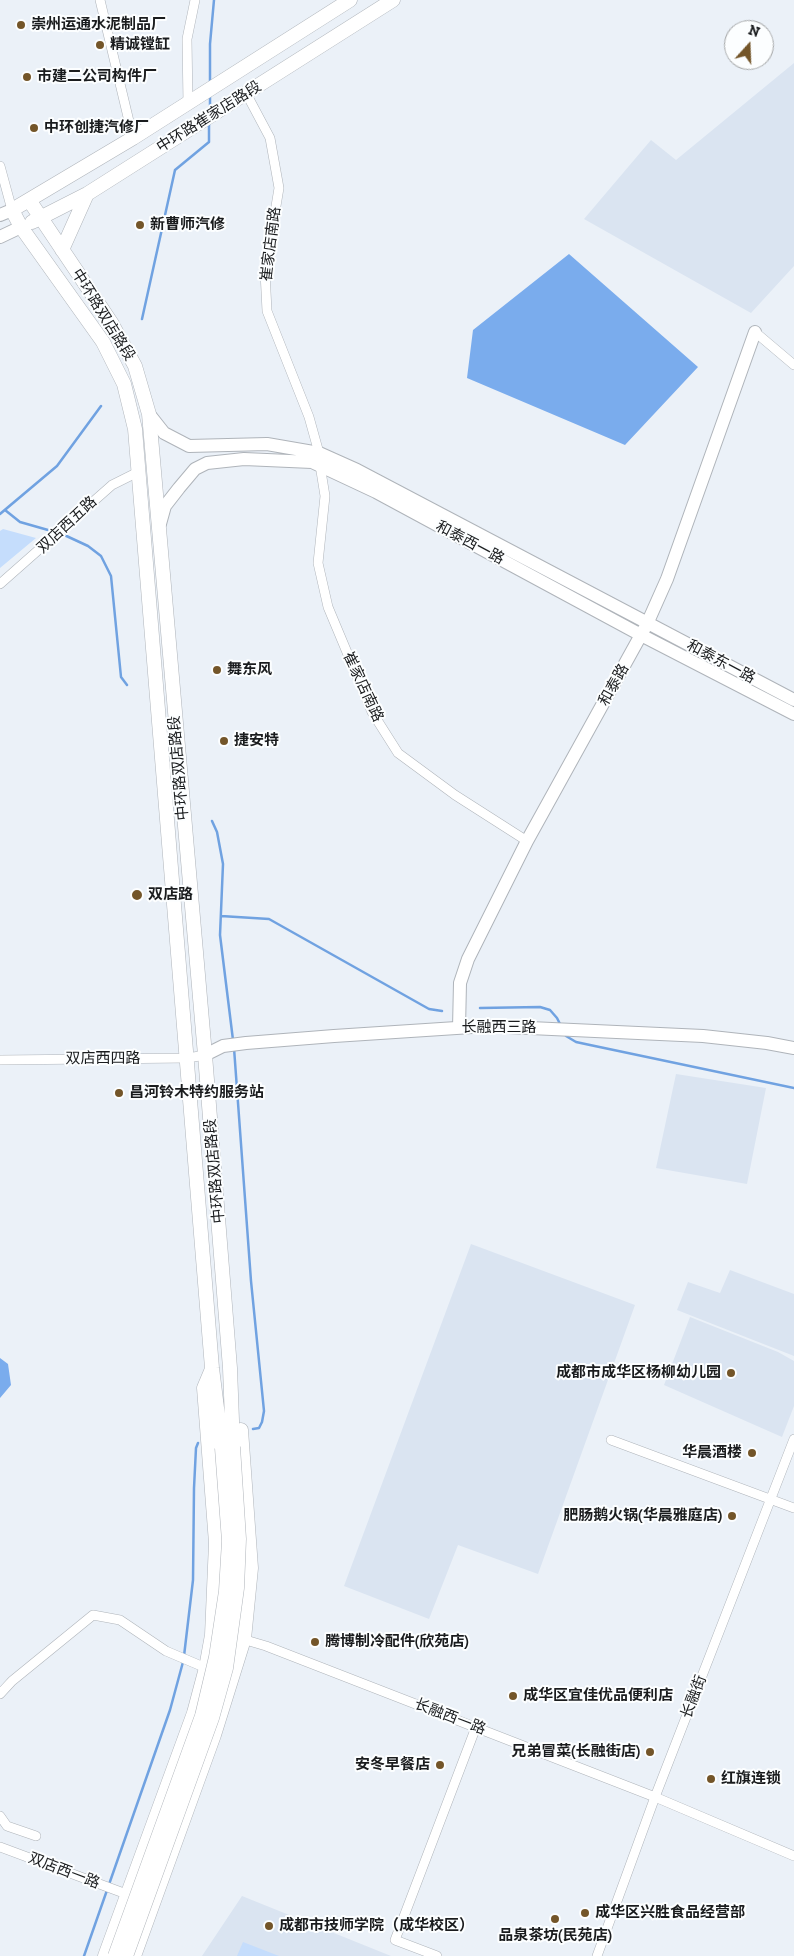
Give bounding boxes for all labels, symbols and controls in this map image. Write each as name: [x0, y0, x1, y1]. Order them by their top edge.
place label: 崇州运通水泥制品厂: [31, 16, 166, 34]
marker: 崇州运通水泥制品厂: [15, 19, 27, 31]
north arrow: [724, 20, 774, 70]
text: N: [746, 22, 762, 41]
place label: 精诚镗缸: [110, 36, 170, 54]
marker: 精诚镗缸: [94, 39, 106, 51]
place label: 市建二公司构件厂: [37, 68, 157, 86]
marker: 市建二公司构件厂: [21, 71, 33, 83]
street label: 中环路崔家店路段: [153, 78, 265, 156]
place label: 中环创捷汽修厂: [44, 119, 149, 137]
marker: 中环创捷汽修厂: [28, 122, 40, 134]
street label: 崔家店南路: [257, 206, 285, 282]
place label: 新曹师汽修: [150, 216, 225, 234]
marker: 新曹师汽修: [134, 219, 146, 231]
street label: 中环路双店路段: [68, 266, 138, 364]
street label: 双店西五路: [33, 493, 101, 557]
street label: 和泰西一路: [433, 517, 507, 569]
street label: 和泰东一路: [684, 636, 758, 688]
street label: 崔家店南路: [339, 649, 387, 725]
place label: 舞东风: [227, 661, 272, 679]
street label: 和泰路: [595, 661, 633, 709]
marker: 舞东风: [211, 664, 223, 676]
street label: 中环路双店路段: [165, 715, 193, 821]
place label: 捷安特: [234, 732, 279, 750]
marker: 捷安特: [218, 735, 230, 747]
place label: 双店路: [148, 886, 193, 904]
marker: 双店路: [130, 888, 144, 902]
street label: 长融西三路: [462, 1019, 536, 1037]
street label: 双店西四路: [66, 1050, 140, 1068]
place label: 昌河铃木特约服务站: [129, 1084, 264, 1102]
marker: 昌河铃木特约服务站: [113, 1087, 125, 1099]
street label: 中环路双店路段: [201, 1118, 229, 1224]
place label: 成都市成华区杨柳幼儿园: [556, 1364, 721, 1382]
marker: 成都市成华区杨柳幼儿园: [725, 1367, 737, 1379]
place label: 华晨酒楼: [682, 1444, 742, 1462]
marker: 华晨酒楼: [746, 1447, 758, 1459]
place label: 肥肠鹅火锅(华晨雅庭店): [563, 1507, 722, 1525]
marker: 肥肠鹅火锅(华晨雅庭店): [726, 1510, 738, 1522]
place label: 腾博制冷配件(欣苑店): [325, 1633, 469, 1651]
marker: 腾博制冷配件(欣苑店): [309, 1636, 321, 1648]
street label: 长融街: [678, 1673, 710, 1721]
place label: 成华区宜佳优品便利店: [523, 1687, 673, 1705]
marker: 成华区宜佳优品便利店: [507, 1690, 519, 1702]
street label: 长融西一路: [412, 1695, 488, 1739]
place label: 兄弟冒菜(长融街店): [511, 1743, 640, 1761]
marker: 兄弟冒菜(长融街店): [644, 1746, 656, 1758]
place label: 安冬早餐店: [355, 1756, 430, 1774]
marker: 安冬早餐店: [434, 1759, 446, 1771]
place label: 红旗连锁: [721, 1770, 781, 1788]
marker: 红旗连锁: [705, 1773, 717, 1785]
street label: 双店西一路: [26, 1849, 102, 1893]
place label: 成华区兴胜食品经营部: [595, 1904, 745, 1922]
marker: 成华区兴胜食品经营部: [579, 1907, 591, 1919]
marker: 品泉茶坊(民苑店): [549, 1913, 561, 1925]
place label: 成都市技师学院（成华校区）: [279, 1917, 474, 1935]
marker: 成都市技师学院（成华校区）: [263, 1920, 275, 1932]
place label: 品泉茶坊(民苑店): [498, 1927, 612, 1945]

